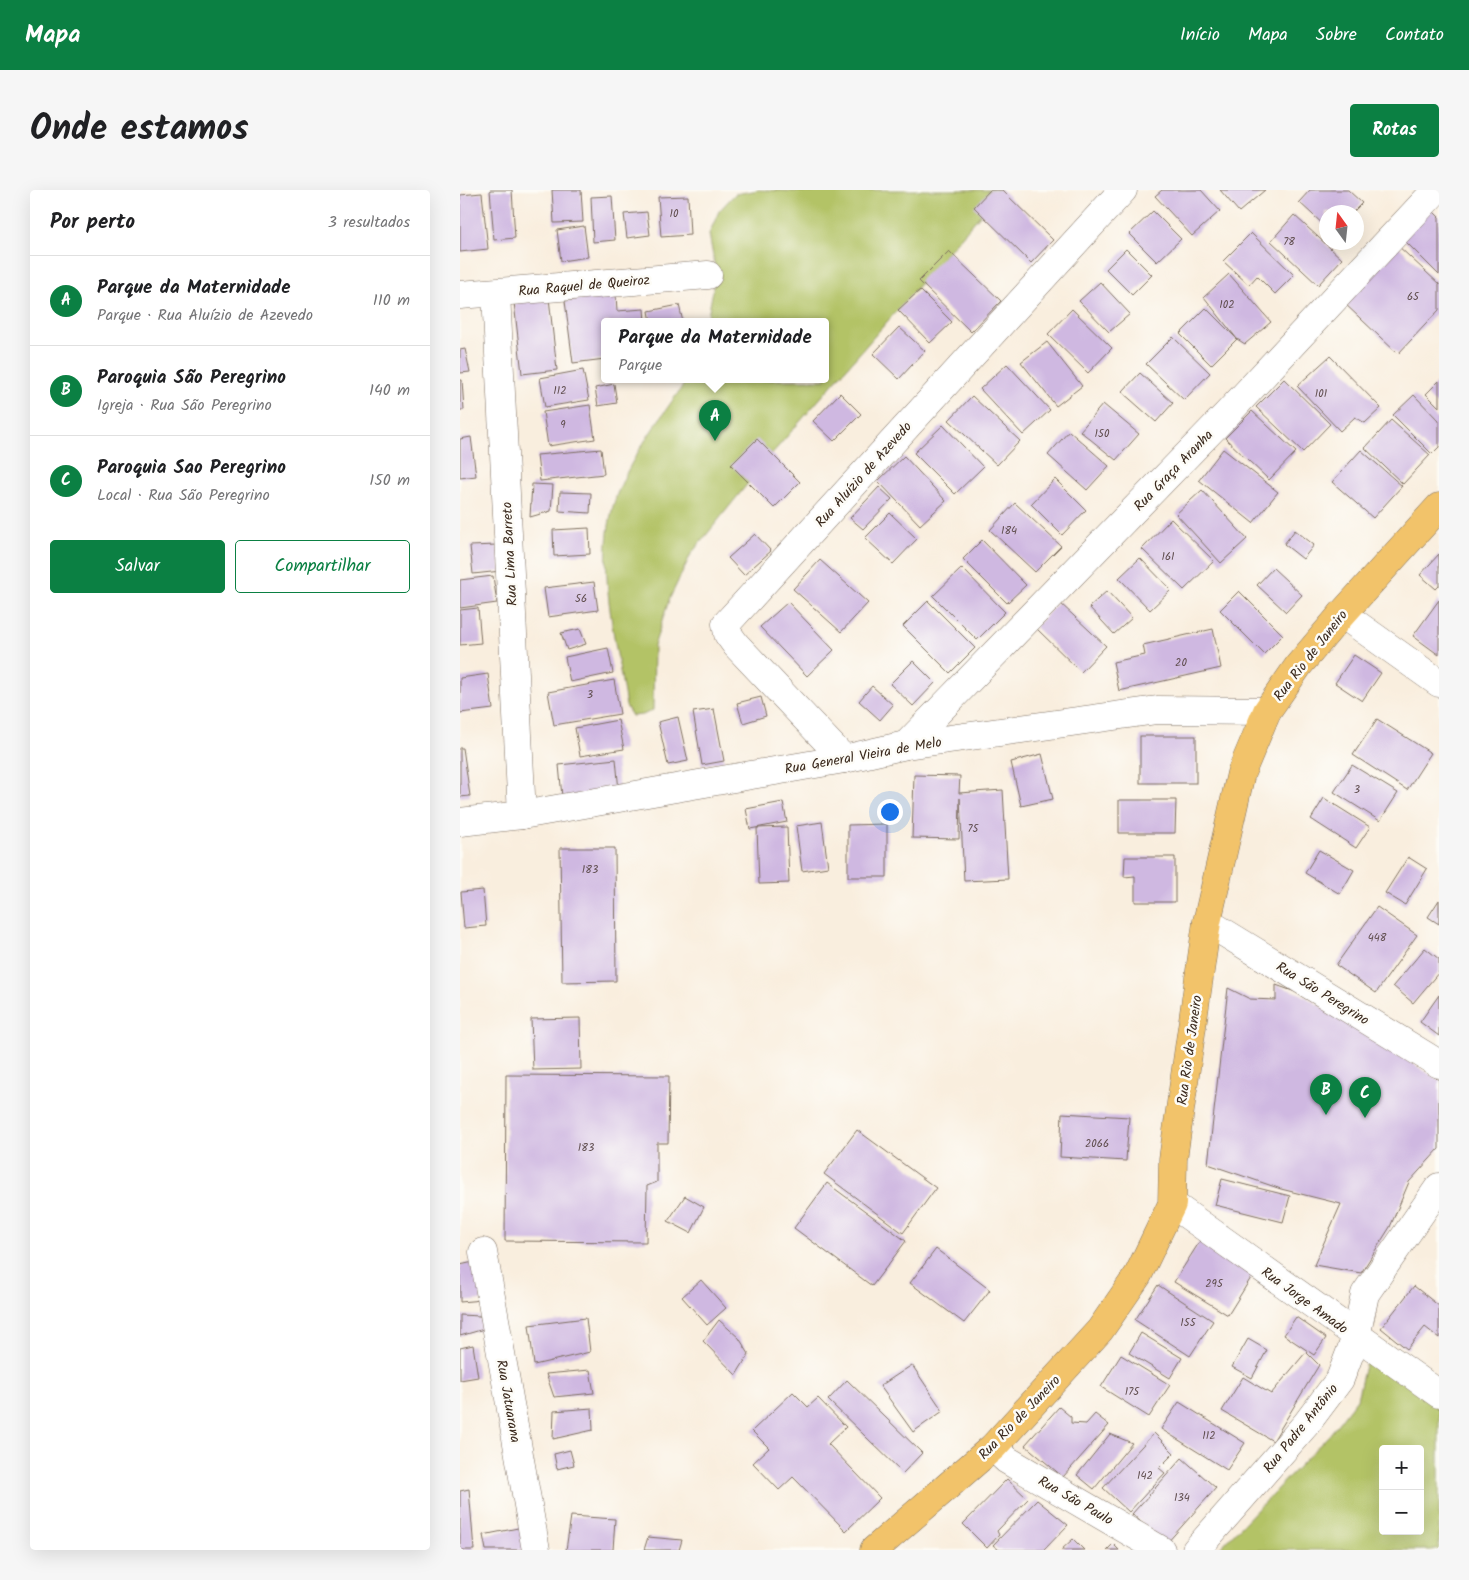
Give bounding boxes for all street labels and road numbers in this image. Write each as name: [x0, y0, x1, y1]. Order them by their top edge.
street label: Rua Raquel de Queiroz: [517, 269, 651, 303]
street label: Rua Aluízio de Azevedo: [810, 417, 917, 533]
street label: Rua Graça Aranha: [1129, 425, 1219, 517]
street label: Rua Lima Barreto: [496, 501, 524, 607]
street label: Rua Rio de Janeiro: [1268, 605, 1354, 706]
street label: Rua General Vieira de Melo: [783, 731, 943, 781]
street label: Rua São Peregrino: [1272, 956, 1373, 1031]
street label: Rua Rio de Janeiro: [1171, 994, 1209, 1106]
street label: Rua Jorge Amado: [1256, 1262, 1352, 1340]
street label: Rua Jatuarana: [490, 1358, 526, 1445]
street label: Rua Rio de Janeiro: [973, 1370, 1066, 1465]
street label: Rua Padre Antônio: [1258, 1379, 1344, 1478]
street label: Rua São Paulo: [1034, 1470, 1117, 1531]

